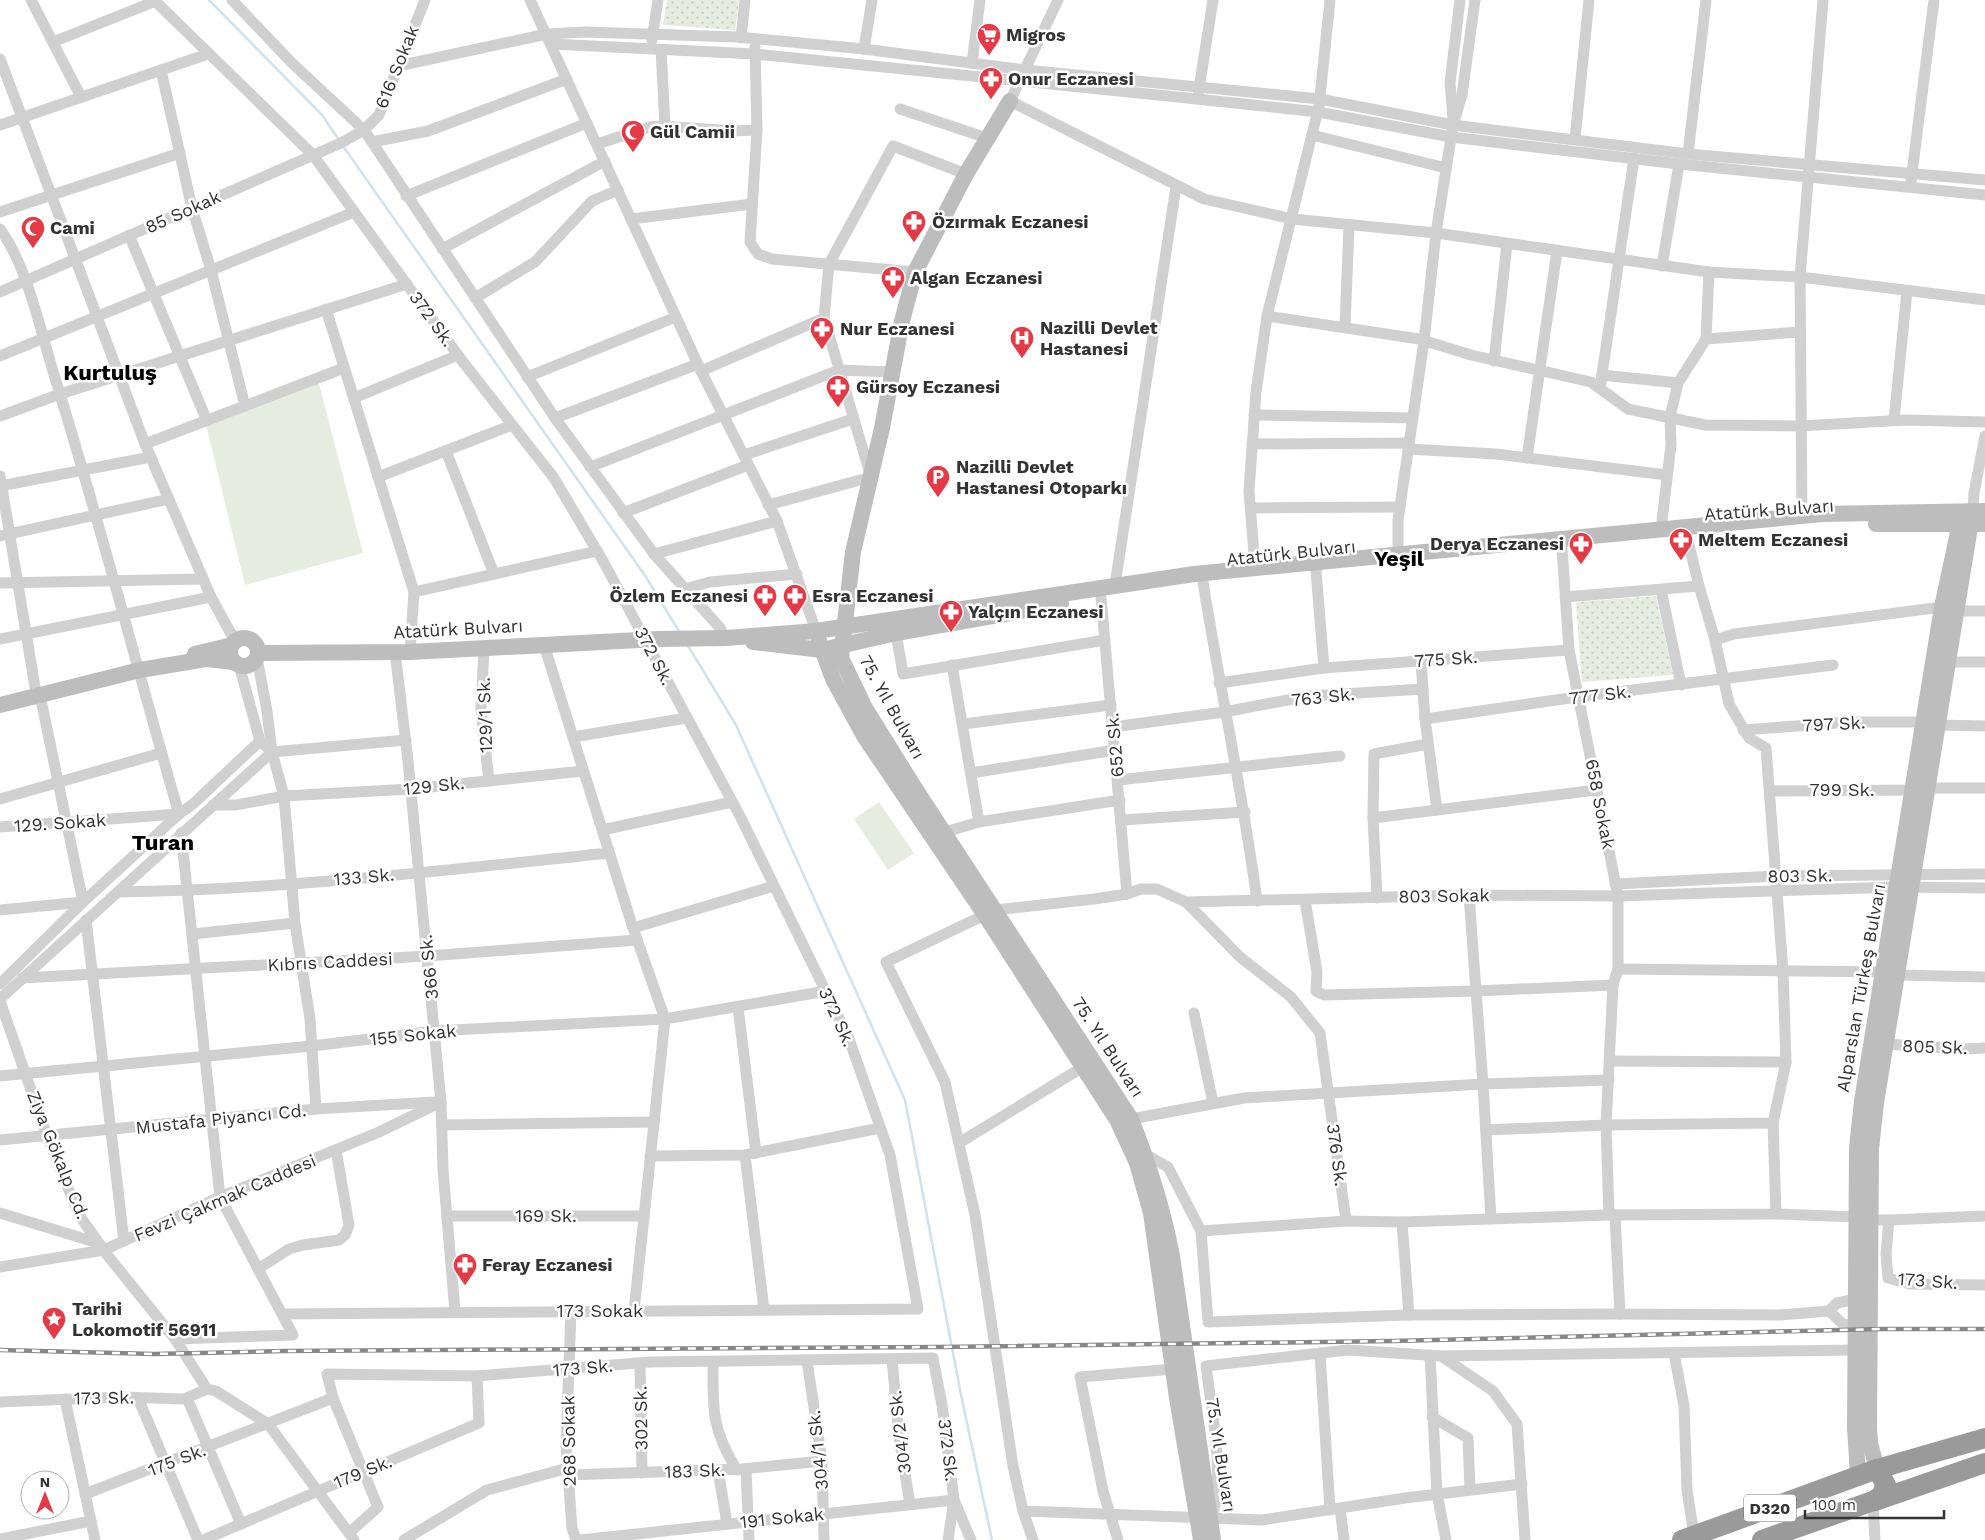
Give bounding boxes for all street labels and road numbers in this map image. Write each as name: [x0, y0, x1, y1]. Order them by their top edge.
street label: 616 Sokak: [370, 22, 423, 111]
street label: 85 Sokak: [142, 186, 224, 238]
street label: 372 Sk.: [405, 287, 459, 350]
street label: Atatürk Bulvarı: [1703, 494, 1835, 525]
street label: Atatürk Bulvarı: [1225, 535, 1357, 570]
street label: Atatürk Bulvarı: [393, 615, 523, 642]
street label: 372 Sk.: [630, 623, 679, 689]
street label: 775 Sk.: [1414, 646, 1478, 671]
street label: 75. Yıl Bulvarı: [855, 651, 930, 762]
street label: 129/1 Sk.: [473, 677, 496, 753]
street label: 777 Sk.: [1568, 680, 1632, 709]
street label: 763 Sk.: [1290, 683, 1356, 710]
street label: 797 Sk.: [1802, 711, 1866, 736]
street label: 652 Sk.: [1101, 712, 1128, 778]
street label: 658 Sokak: [1581, 757, 1620, 851]
street label: 129 Sk.: [402, 772, 466, 799]
street label: 799 Sk.: [1810, 779, 1874, 800]
street label: 129. Sokak: [13, 809, 107, 836]
street label: 133 Sk.: [333, 863, 395, 890]
street label: 803 Sk.: [1767, 864, 1833, 887]
street label: Alparslan Türkeş Bulvarı: [1832, 882, 1889, 1094]
street label: 803 Sokak: [1398, 884, 1490, 907]
street label: 366 Sk.: [415, 934, 442, 1001]
street label: Kıbrıs Caddesi: [267, 948, 393, 975]
street label: 372 Sk.: [815, 984, 860, 1050]
street label: 75. Yıl Bulvarı: [1068, 993, 1149, 1101]
street label: 155 Sokak: [369, 1020, 457, 1049]
street label: 805 Sk.: [1902, 1035, 1968, 1058]
street label: Ziya Gökalp Cd.: [23, 1088, 94, 1222]
street label: Mustafa Piyancı Cd.: [135, 1099, 307, 1138]
street label: 376 Sk.: [1323, 1122, 1352, 1188]
street label: Fevzi Çakmak Caddesi: [131, 1150, 319, 1245]
street label: 169 Sk.: [515, 1205, 577, 1226]
street label: 173 Sk.: [1897, 1268, 1959, 1293]
street label: 173 Sokak: [557, 1300, 643, 1321]
street label: 173 Sk.: [552, 1354, 614, 1381]
street label: 302 Sk.: [629, 1385, 652, 1451]
street label: 173 Sk.: [74, 1386, 134, 1409]
street label: 304/2 Sk.: [884, 1389, 915, 1475]
street label: 268 Sokak: [557, 1395, 580, 1487]
street label: 75. Yıl Bulvarı: [1202, 1396, 1241, 1513]
street label: 304/1 Sk.: [803, 1409, 832, 1491]
street label: 372 Sk.: [934, 1417, 963, 1483]
street label: 175 Sk.: [145, 1439, 209, 1480]
street label: 179 Sk.: [331, 1450, 395, 1493]
street label: 183 Sk.: [664, 1459, 726, 1482]
road number: D320: [1744, 1495, 1796, 1522]
street label: 191 Sokak: [739, 1503, 825, 1532]

